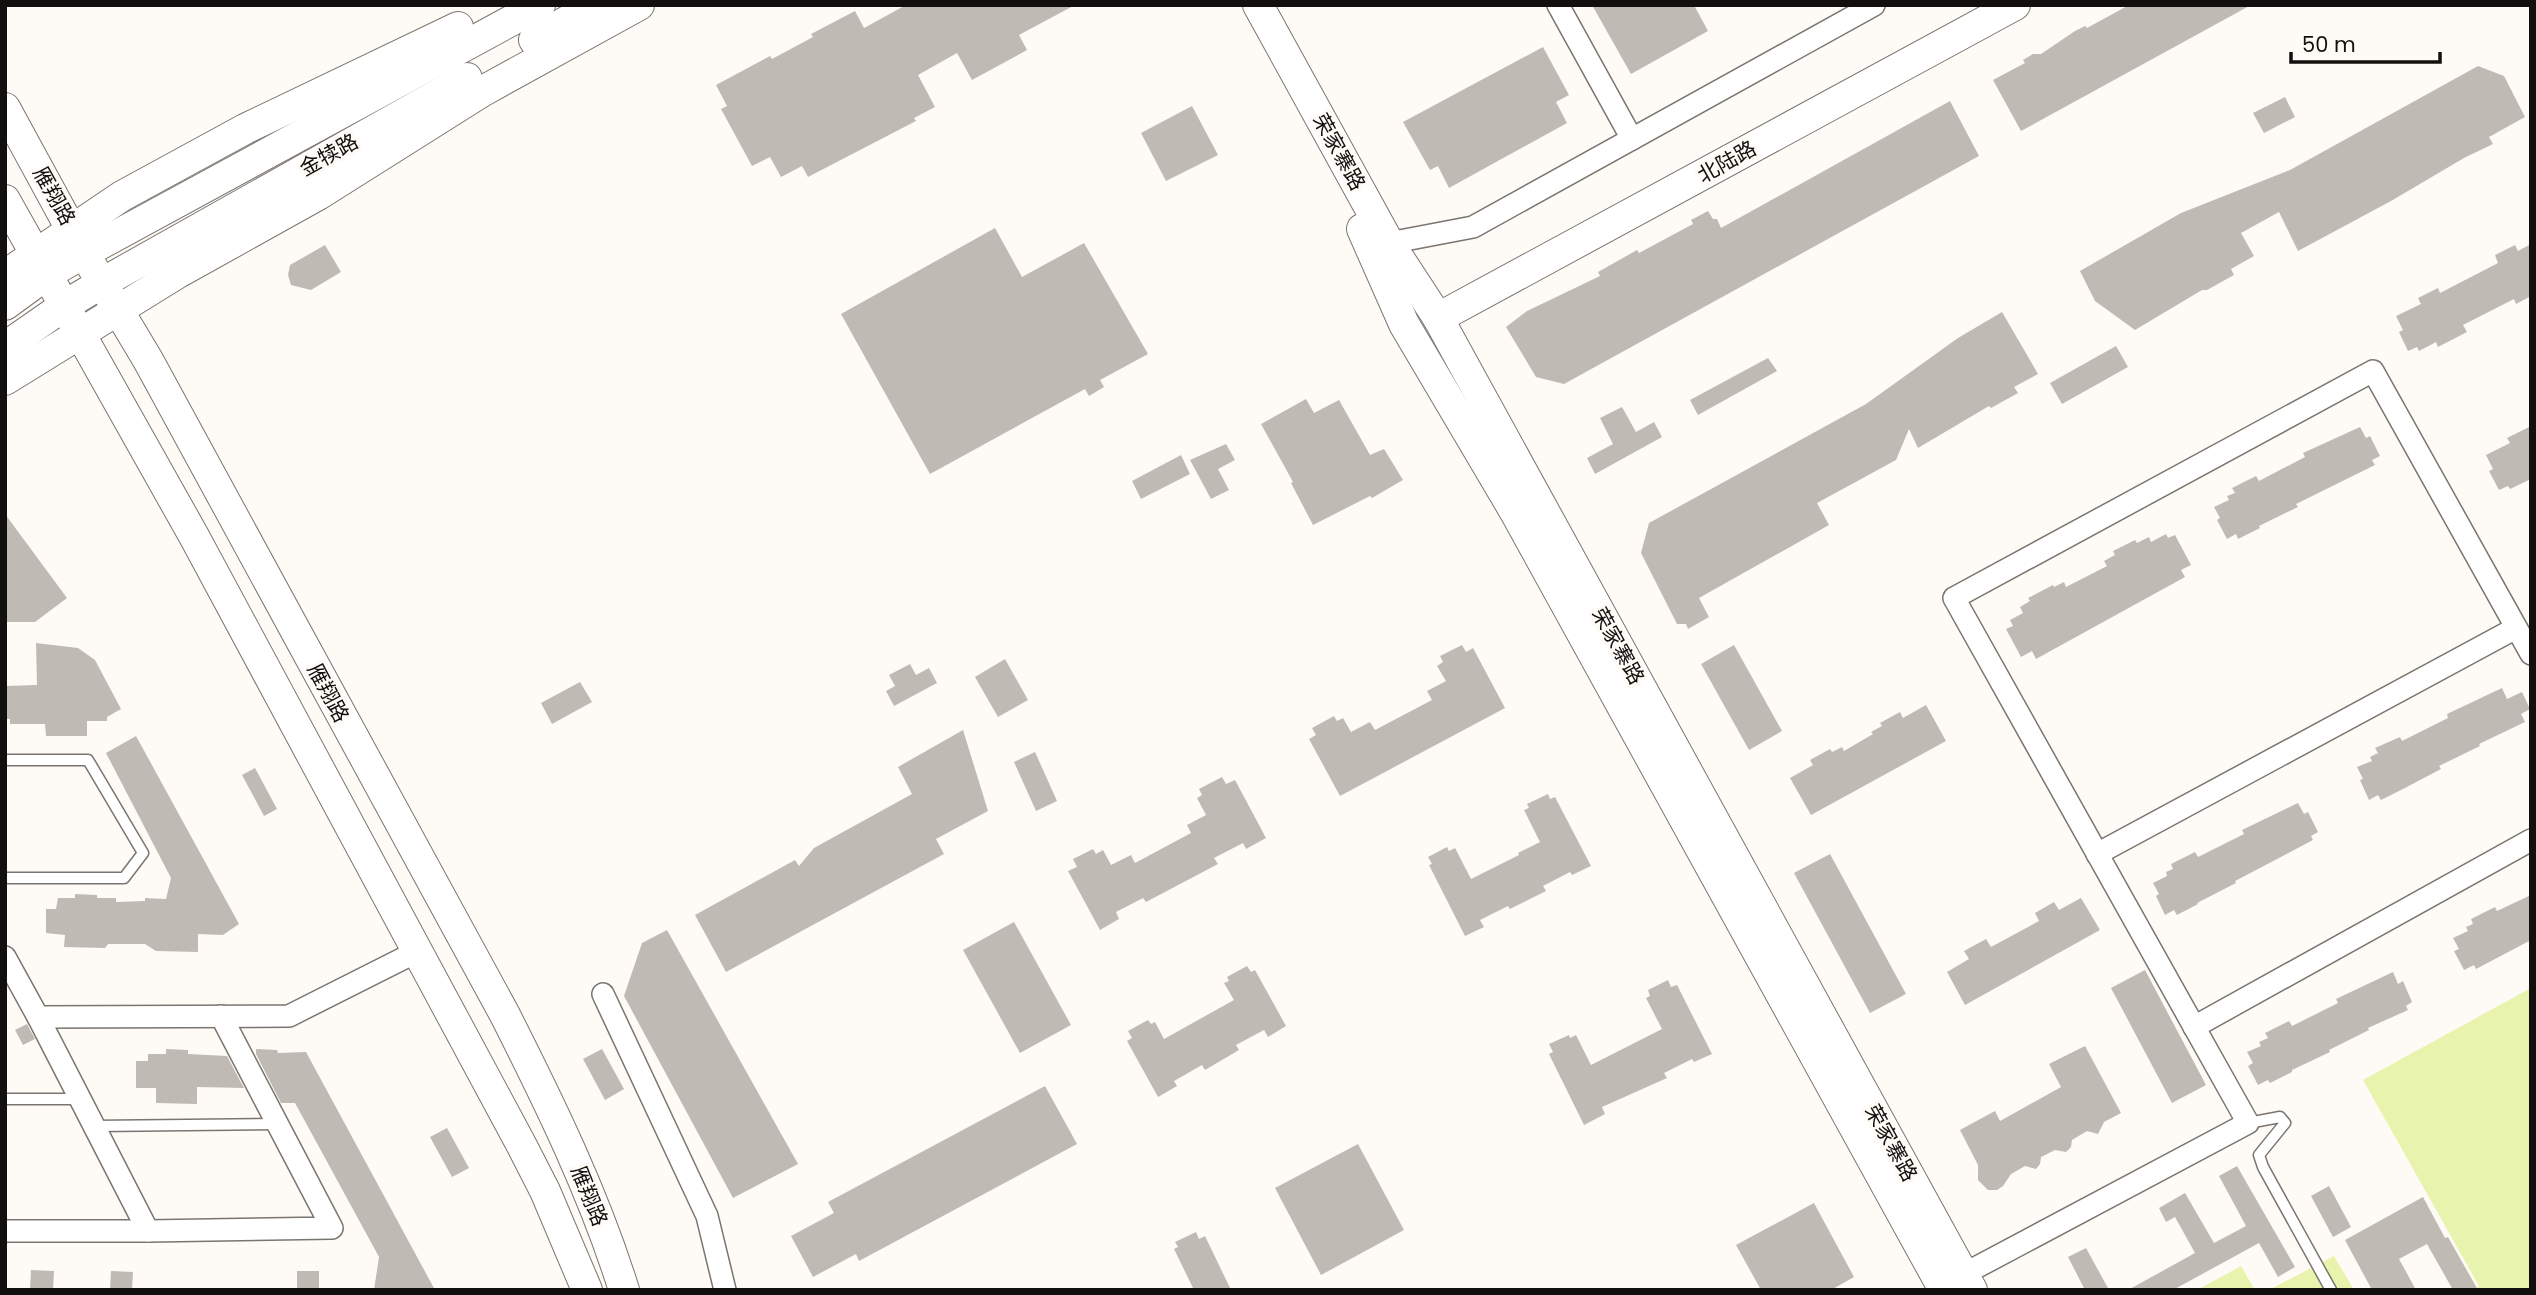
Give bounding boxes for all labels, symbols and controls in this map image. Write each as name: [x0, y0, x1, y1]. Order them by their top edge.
scale bar: [2291, 21, 2440, 65]
text: 50 m: [2302, 30, 2356, 59]
street label: 荣家寨路: [1306, 108, 1372, 196]
street label: 金犊路: [294, 127, 363, 183]
street label: 北陆路: [1692, 134, 1761, 190]
street label: 雁翔路: [26, 161, 82, 230]
street label: 荣家寨路: [1585, 602, 1651, 690]
street label: 雁翔路: [301, 658, 356, 727]
street label: 荣家寨路: [1858, 1099, 1924, 1187]
street label: 雁翔路: [564, 1161, 615, 1230]

